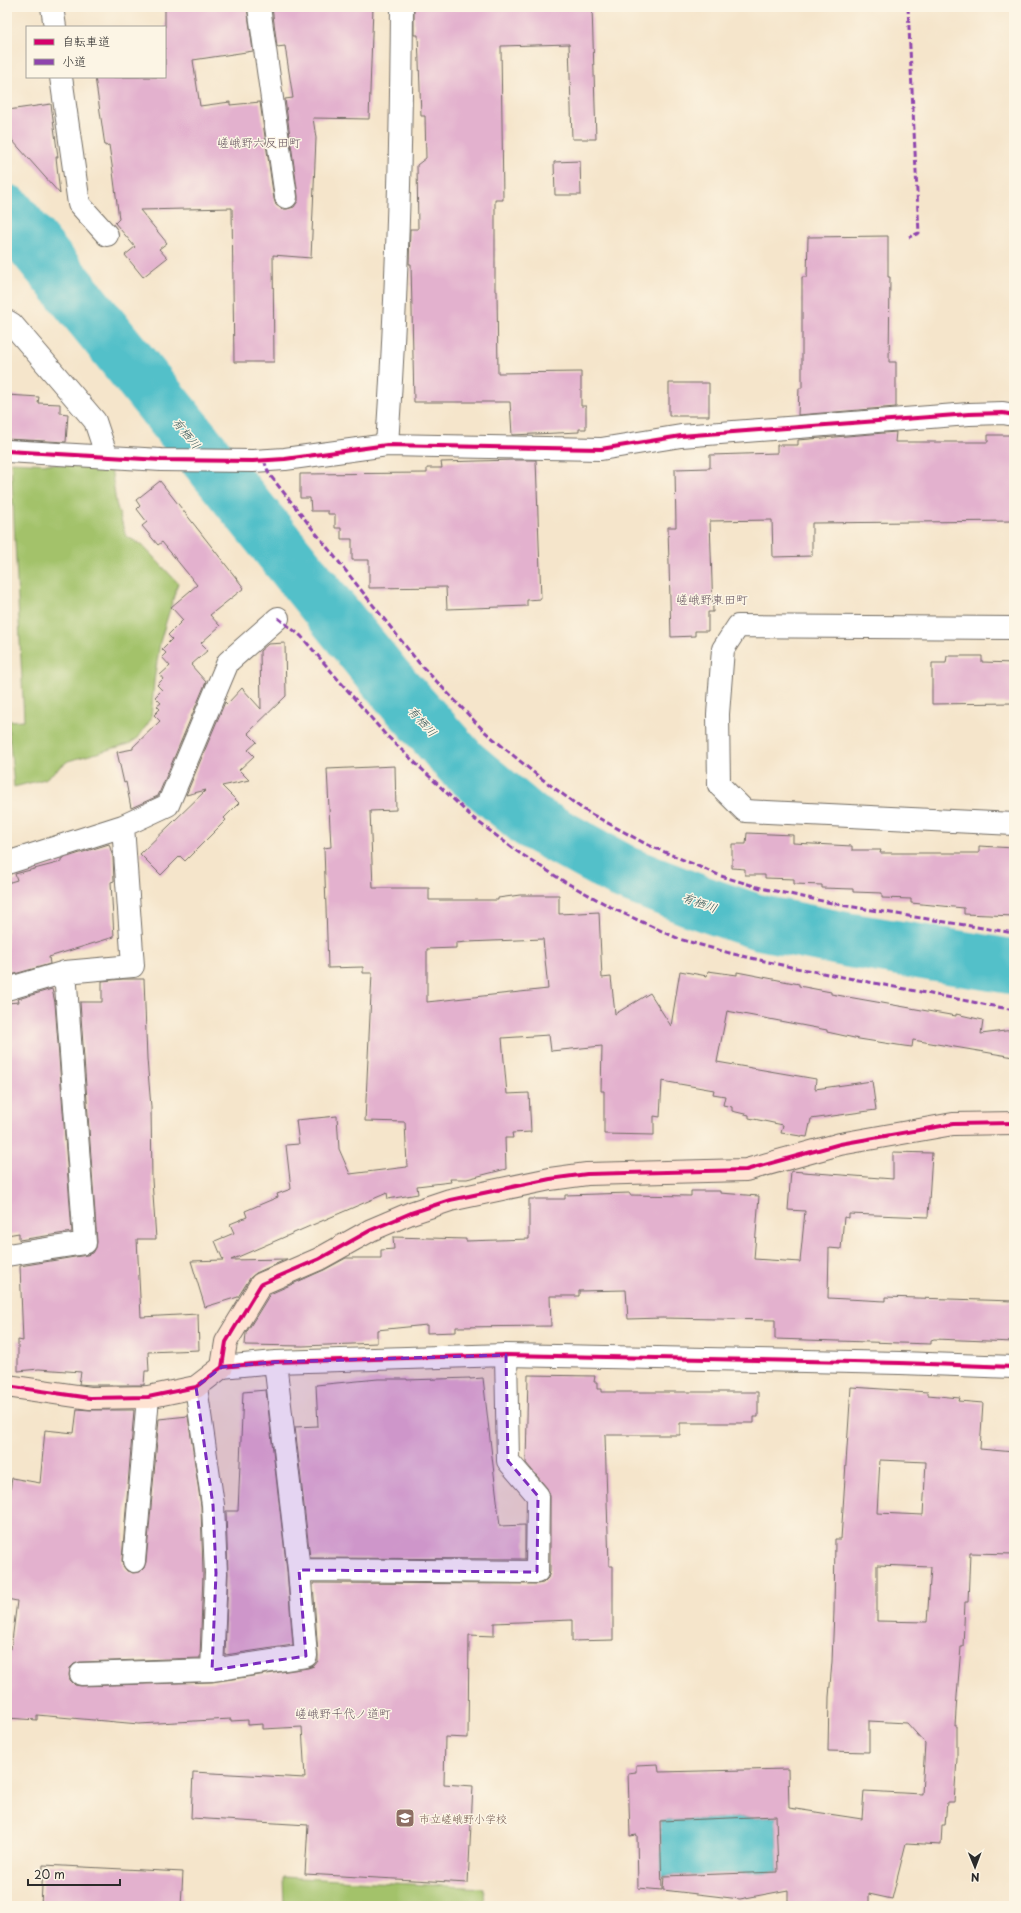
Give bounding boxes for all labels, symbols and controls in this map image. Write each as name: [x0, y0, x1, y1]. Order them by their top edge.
legend: [26, 26, 166, 78]
text: 自転車道: [62, 32, 110, 50]
text: 小道: [62, 52, 86, 70]
district label: 嵯峨野六反田町: [217, 133, 301, 151]
water label: 有栖川: [169, 413, 205, 453]
district label: 嵯峨野東田町: [676, 590, 748, 608]
water label: 有栖川: [404, 702, 442, 740]
water label: 有栖川: [680, 887, 720, 917]
district label: 嵯峨野千代ノ道町: [295, 1704, 391, 1722]
school or university icon: 市立嵯峨野小学校: [394, 1807, 416, 1829]
place label: 市立嵯峨野小学校: [419, 1810, 507, 1827]
north arrow: [955, 1847, 995, 1887]
scale bar: [28, 1861, 120, 1887]
text: 20 m: [34, 1865, 65, 1883]
text: N: [970, 1869, 980, 1886]

